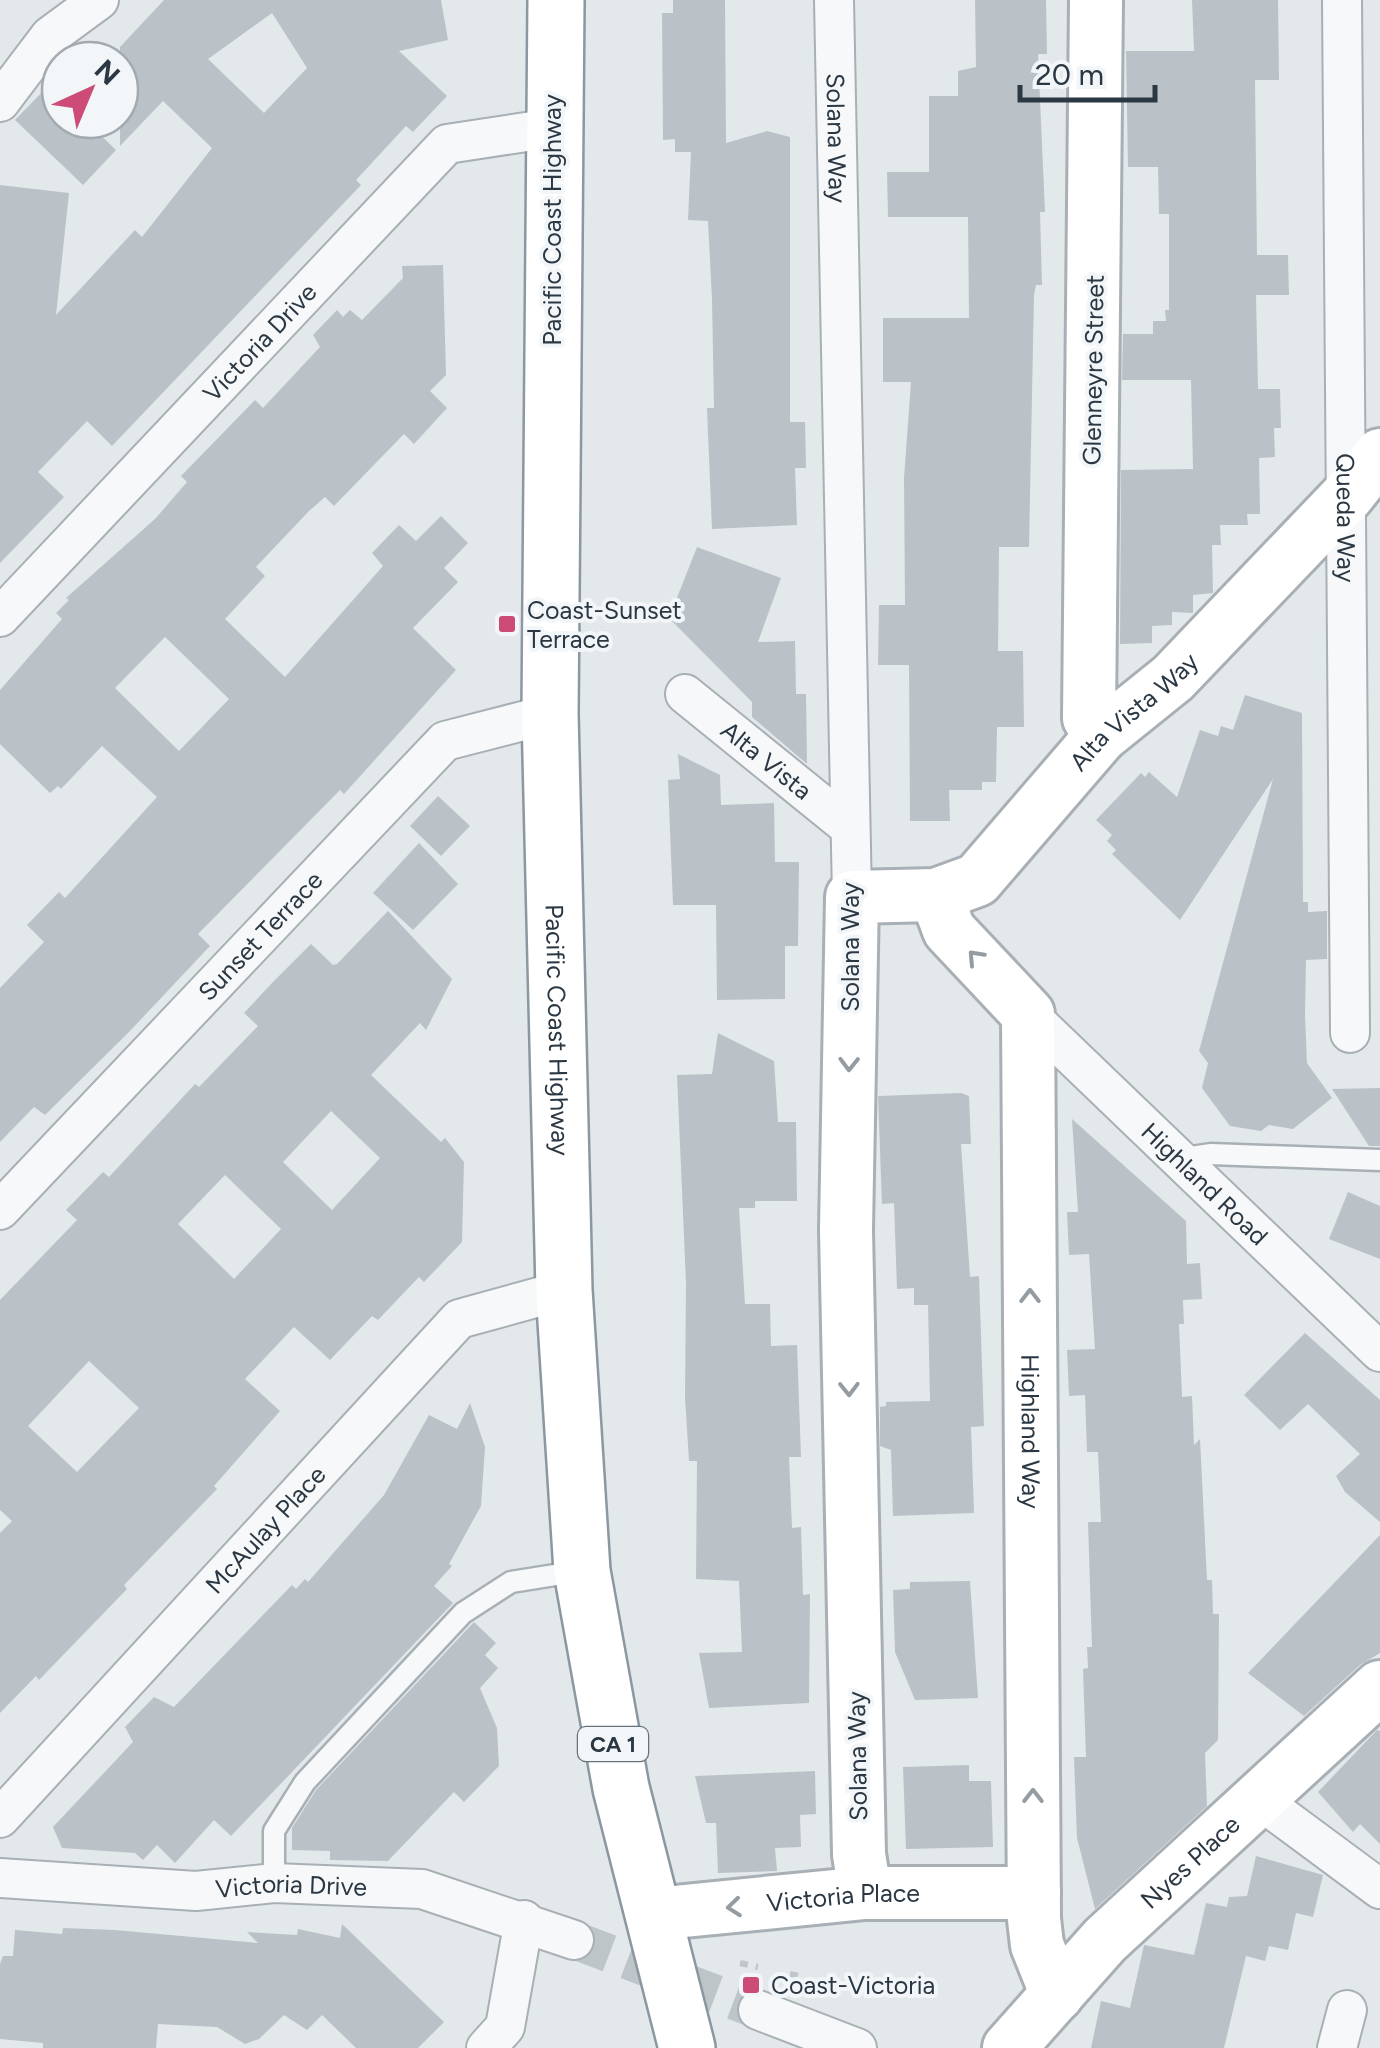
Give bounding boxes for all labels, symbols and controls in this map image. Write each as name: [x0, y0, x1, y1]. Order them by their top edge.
north arrow: [40, 40, 140, 140]
scale bar: [1020, 40, 1155, 102]
text: N: [88, 52, 127, 92]
text: 20 m: [1035, 56, 1104, 93]
street label: Solana Way: [820, 73, 853, 203]
street label: Pacific Coast Highway: [537, 94, 567, 346]
street label: Glenneyre Street: [1076, 274, 1110, 466]
street label: Victoria Drive: [197, 277, 323, 408]
street label: Queda Way: [1331, 453, 1362, 583]
place label: Coast-Sunset Terrace: [527, 595, 682, 654]
marker: Coast-Sunset Terrace: [496, 613, 518, 635]
street label: Alta Vista Way: [1063, 646, 1204, 777]
street label: Alta Vista: [715, 715, 818, 806]
street label: Sunset Terrace: [192, 865, 329, 1007]
street label: Solana Way: [835, 882, 865, 1012]
street label: Pacific Coast Highway: [540, 904, 576, 1156]
one-way arrow: [969, 950, 987, 969]
one-way arrow: [838, 1057, 859, 1073]
street label: Highland Road: [1135, 1116, 1274, 1251]
one-way arrow: [1019, 1287, 1041, 1302]
street label: Highland Way: [1015, 1354, 1046, 1509]
one-way arrow: [838, 1382, 860, 1398]
street label: McAulay Place: [199, 1459, 332, 1600]
street label: Solana Way: [841, 1691, 873, 1821]
road number: CA 1: [578, 1727, 648, 1761]
one-way arrow: [1022, 1787, 1044, 1802]
street label: Nyes Place: [1134, 1809, 1246, 1915]
street label: Victoria Drive: [214, 1868, 368, 1904]
street label: Victoria Place: [765, 1878, 920, 1918]
one-way arrow: [725, 1896, 741, 1918]
place label: Coast-Victoria: [771, 1970, 935, 2000]
marker: Coast-Victoria: [740, 1974, 762, 1996]

